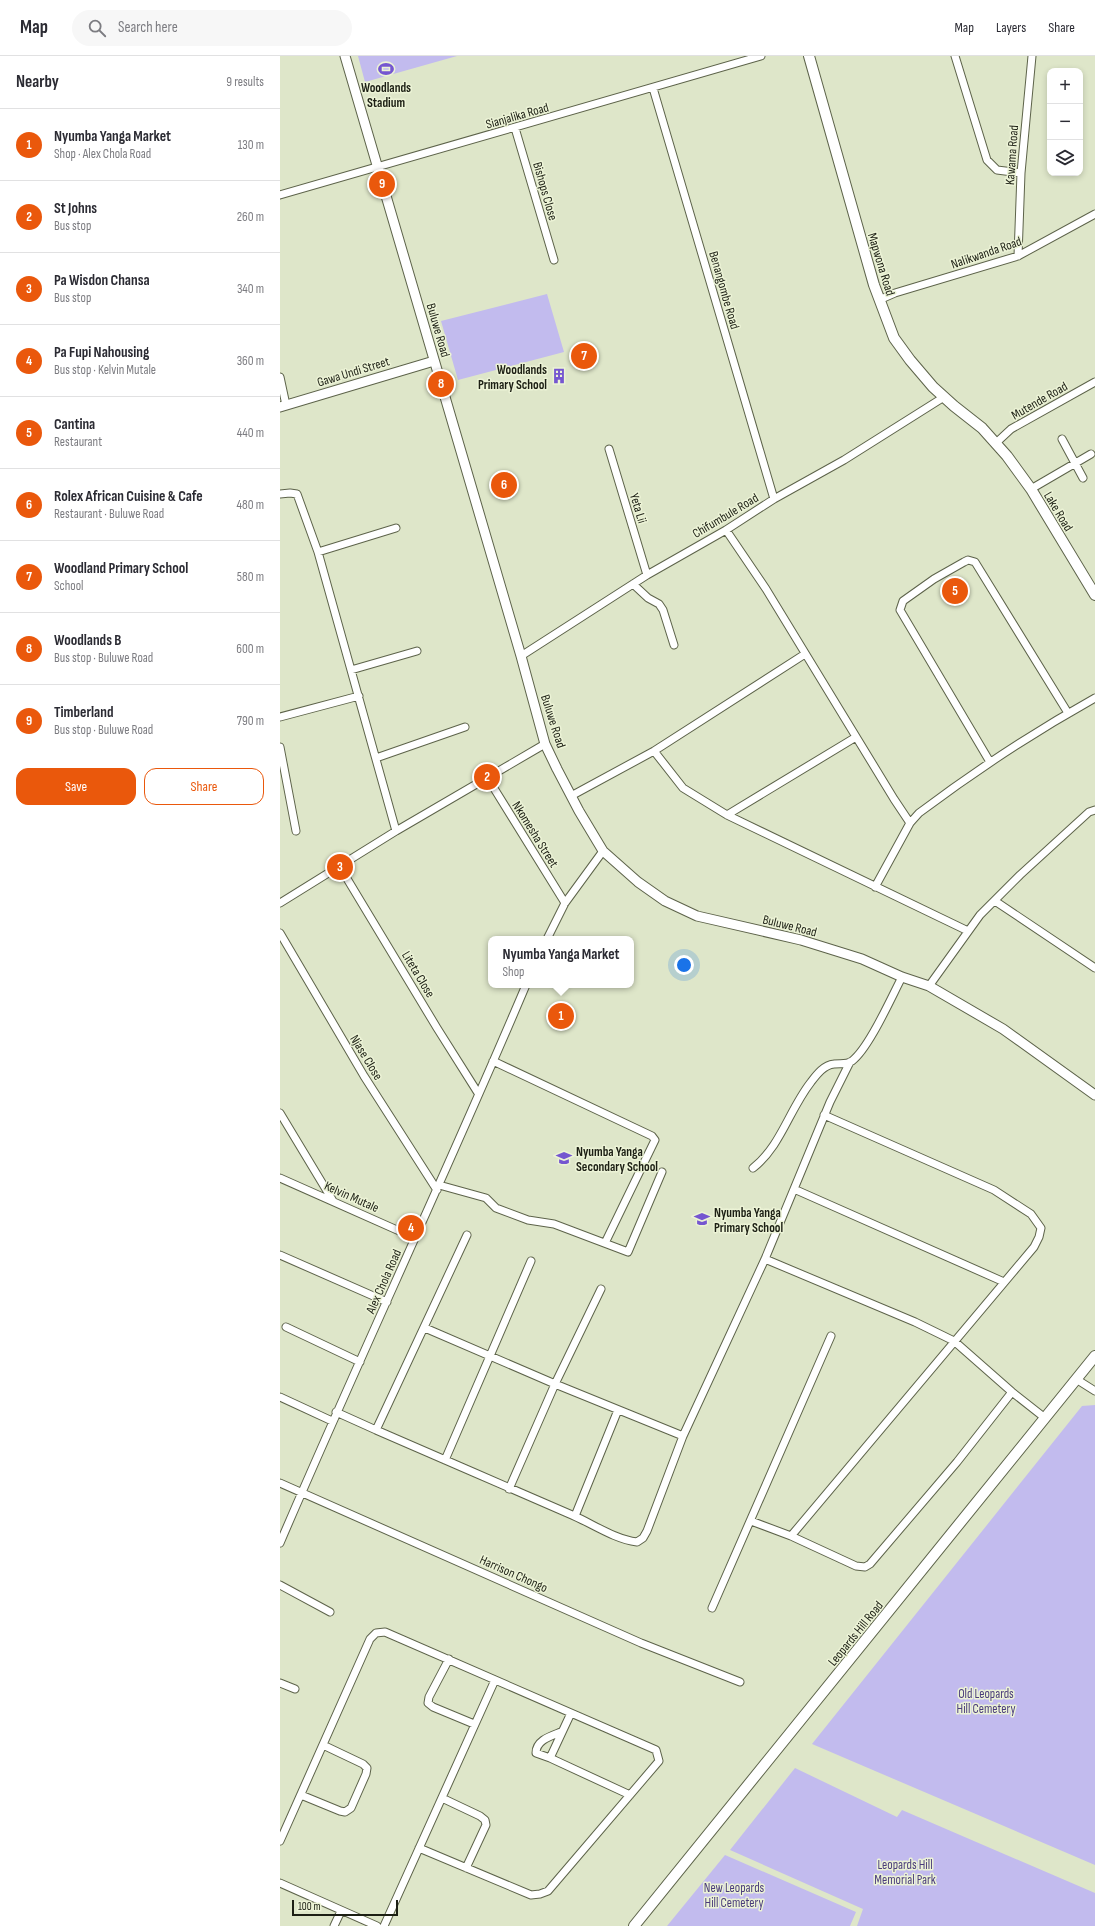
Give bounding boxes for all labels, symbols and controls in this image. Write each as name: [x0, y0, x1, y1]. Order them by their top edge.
search box: [72, 10, 352, 46]
text: Map: [20, 16, 48, 39]
icon: search: [86, 17, 108, 39]
text: Search here: [118, 18, 178, 37]
text: Map: [954, 19, 974, 36]
text: Layers: [996, 19, 1026, 36]
text: Share: [1048, 19, 1075, 36]
sports icon: Woodlands Stadium: [377, 60, 395, 78]
map controls: [1047, 68, 1083, 176]
button: +: [1047, 68, 1083, 104]
text: Nearby: [16, 72, 59, 92]
text: 9 results: [226, 74, 264, 90]
place label: Woodlands Stadium: [361, 80, 411, 111]
street label: Sianjalika Road: [484, 99, 551, 133]
button: −: [1047, 104, 1083, 140]
street label: Kawama Road: [1002, 125, 1022, 186]
text: Nyumba Yanga Market: [54, 127, 171, 146]
text: 1: [26, 137, 32, 153]
text: 130 m: [238, 137, 264, 153]
button: layers: [1047, 140, 1083, 176]
text: Shop · Alex Chola Road: [54, 146, 151, 162]
street label: Bishops Close: [529, 160, 561, 222]
pin: 9: [369, 169, 395, 199]
text: St Johns: [54, 199, 97, 218]
text: 2: [26, 209, 32, 225]
text: 260 m: [237, 209, 264, 225]
text: Bus stop: [54, 218, 91, 234]
street label: Mapwona Road: [864, 231, 898, 298]
street label: Nalikwanda Road: [949, 233, 1024, 272]
street label: Benangombe Road: [705, 249, 743, 331]
text: Pa Wisdon Chansa: [54, 271, 150, 290]
text: 3: [26, 281, 32, 297]
text: 340 m: [237, 281, 264, 297]
text: Bus stop: [54, 290, 91, 306]
street label: Buluwe Road: [423, 302, 453, 359]
pin: 7: [571, 341, 597, 371]
text: Pa Fupi Nahousing: [54, 343, 149, 362]
text: 4: [26, 353, 32, 369]
text: 360 m: [237, 353, 264, 369]
street label: Gawa Undi Street: [315, 353, 391, 391]
text: Bus stop · Kelvin Mutale: [54, 362, 156, 378]
place label: Woodlands Primary School: [478, 362, 547, 393]
building icon: Woodlands Primary School: [550, 367, 568, 385]
pin: 8: [428, 369, 454, 399]
street label: Mutende Road: [1009, 378, 1070, 423]
text: Cantina: [54, 415, 95, 434]
text: 5: [26, 425, 32, 441]
text: 440 m: [237, 425, 264, 441]
text: Restaurant: [54, 434, 102, 450]
pin: 6: [491, 470, 517, 500]
text: Rolex African Cuisine & Cafe: [54, 487, 203, 506]
street label: Lake Road: [1040, 489, 1076, 534]
street label: Chifumbule Road: [690, 490, 761, 542]
street label: Yeta Lii: [626, 491, 650, 525]
text: 6: [26, 497, 32, 513]
text: 480 m: [237, 497, 264, 513]
text: Restaurant · Buluwe Road: [54, 506, 164, 522]
text: Woodland Primary School: [54, 559, 188, 578]
text: 7: [26, 569, 32, 585]
text: 580 m: [237, 569, 264, 585]
pin: 5: [942, 576, 968, 606]
text: School: [54, 578, 84, 594]
text: Woodlands B: [54, 631, 121, 650]
text: 8: [26, 641, 32, 657]
text: 600 m: [236, 641, 264, 657]
text: Bus stop · Buluwe Road: [54, 650, 153, 666]
street label: Buluwe Road: [537, 693, 569, 750]
text: Timberland: [54, 703, 113, 722]
text: 9: [26, 713, 32, 729]
text: 790 m: [237, 713, 264, 729]
text: Bus stop · Buluwe Road: [54, 722, 153, 738]
pin: 2: [474, 762, 500, 792]
button: Save: [16, 768, 136, 805]
button: Share: [144, 768, 264, 805]
street label: Nkomesha Street: [508, 798, 562, 871]
pin: 3: [327, 852, 353, 882]
street label: Buluwe Road: [761, 912, 819, 940]
popup: [488, 936, 634, 988]
text: Nyumba Yanga Market: [503, 945, 620, 964]
street label: Liteta Close: [398, 948, 438, 1001]
your location: [674, 955, 694, 975]
text: Shop: [503, 964, 524, 980]
pin: 1: [548, 1001, 574, 1031]
street label: Njase Close: [346, 1032, 386, 1083]
place label: Nyumba Yanga Secondary School: [576, 1144, 658, 1175]
school or university icon: Nyumba Yanga Secondary School: [555, 1149, 573, 1167]
street label: Kelvin Mutale: [322, 1178, 381, 1216]
place label: Nyumba Yanga Primary School: [714, 1205, 783, 1236]
school or university icon: Nyumba Yanga Primary School: [693, 1210, 711, 1228]
pin: 4: [398, 1213, 424, 1243]
street label: Alex Chola Road: [362, 1247, 405, 1317]
street label: Harrison Chongo: [477, 1552, 550, 1596]
street label: Leopards Hill Road: [825, 1598, 887, 1669]
park label: Old Leopards Hill Cemetery: [957, 1686, 1015, 1717]
park label: Leopards Hill Memorial Park: [874, 1857, 936, 1888]
park label: New Leopards Hill Cemetery: [704, 1880, 765, 1911]
scale bar: [292, 1898, 398, 1917]
text: 100 m: [298, 1900, 320, 1913]

